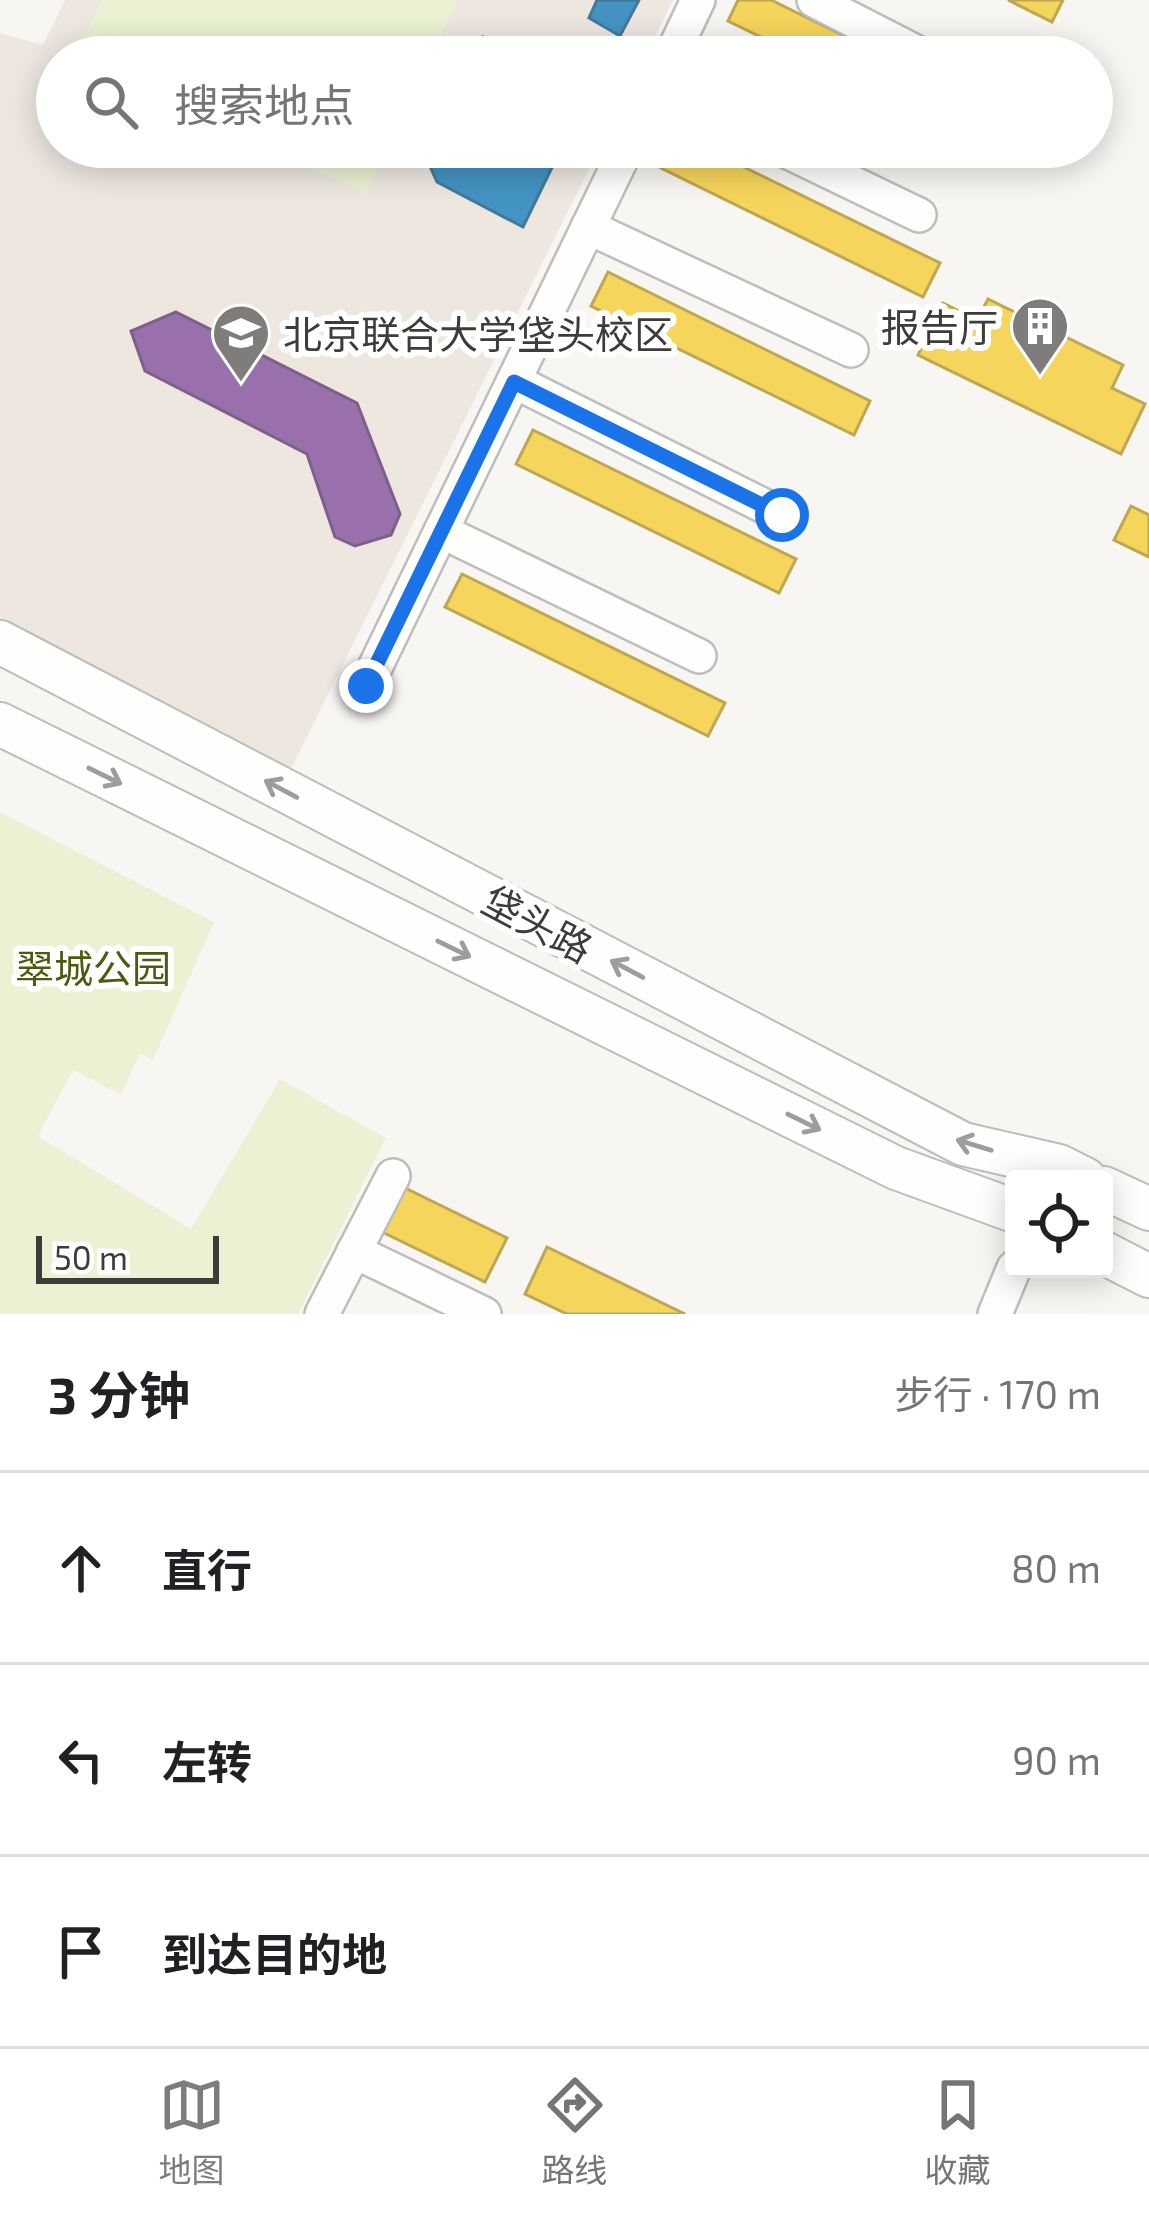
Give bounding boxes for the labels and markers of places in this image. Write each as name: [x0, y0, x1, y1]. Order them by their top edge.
building icon: 报告厅: [1009, 295, 1071, 377]
school or university icon: 北京联合大学垡头校区: [210, 302, 272, 384]
place label: 报告厅: [881, 303, 998, 350]
place label: 北京联合大学垡头校区: [283, 310, 673, 357]

